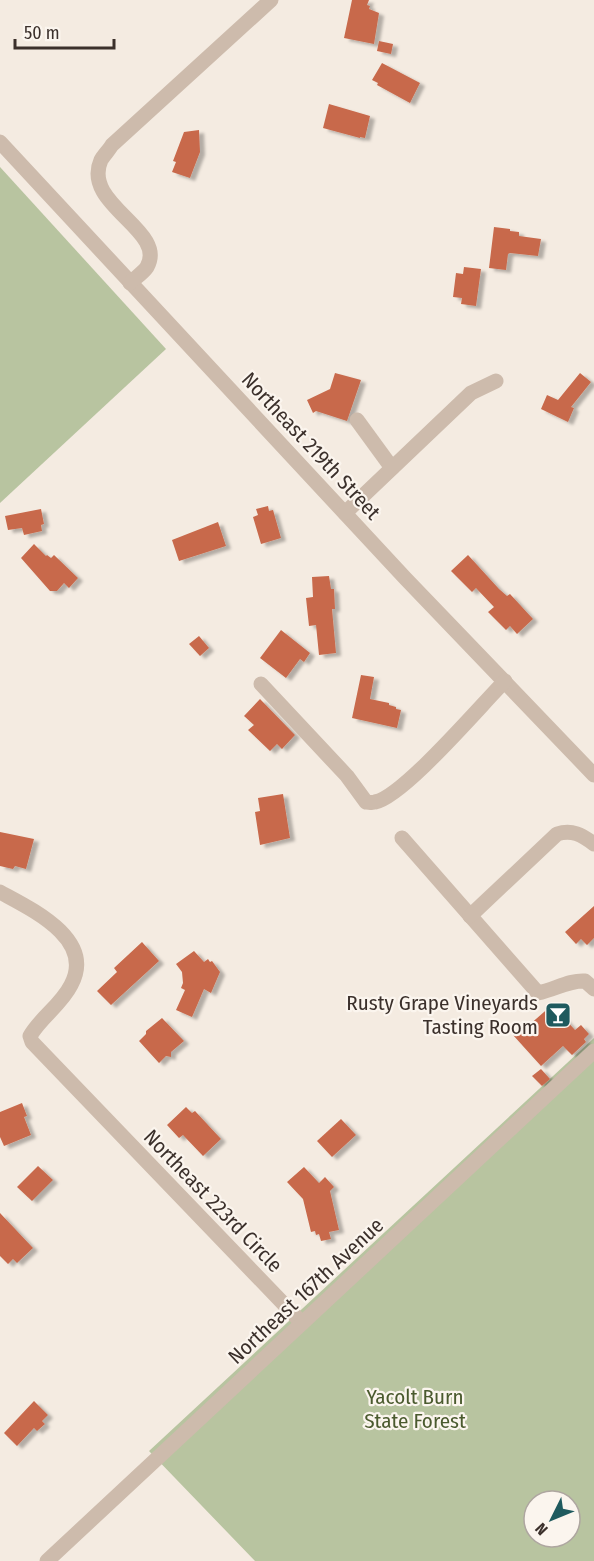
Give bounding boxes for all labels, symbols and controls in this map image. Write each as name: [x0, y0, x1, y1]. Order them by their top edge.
scale bar: [15, 12, 114, 50]
text: 50 m: [24, 22, 60, 44]
street label: Northeast 219th Street: [236, 367, 386, 525]
place label: Rusty Grape Vineyards Tasting Room: [346, 990, 538, 1040]
bar icon: Rusty Grape Vineyards Tasting Room: [543, 1000, 573, 1030]
street label: Northeast 223rd Circle: [138, 1124, 288, 1278]
street label: Northeast 167th Avenue: [223, 1212, 389, 1370]
park label: Yacolt Burn State Forest: [364, 1384, 466, 1434]
north arrow: [522, 1489, 582, 1549]
text: N: [531, 1519, 552, 1539]

